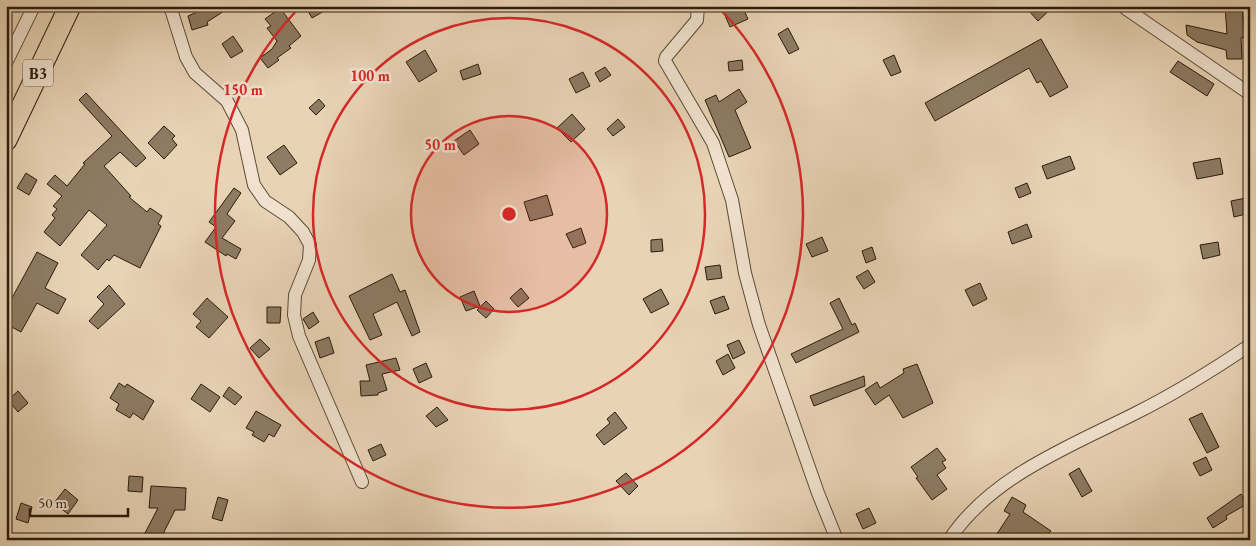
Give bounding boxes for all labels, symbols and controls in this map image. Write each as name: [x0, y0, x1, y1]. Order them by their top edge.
road number: B3: [23, 59, 53, 86]
text: 100 m: [350, 66, 390, 85]
text: 150 m: [223, 80, 263, 99]
text: 50 m: [424, 135, 456, 154]
centre of rings: [500, 205, 518, 223]
scale bar: [30, 486, 128, 518]
text: 50 m: [38, 493, 67, 512]

